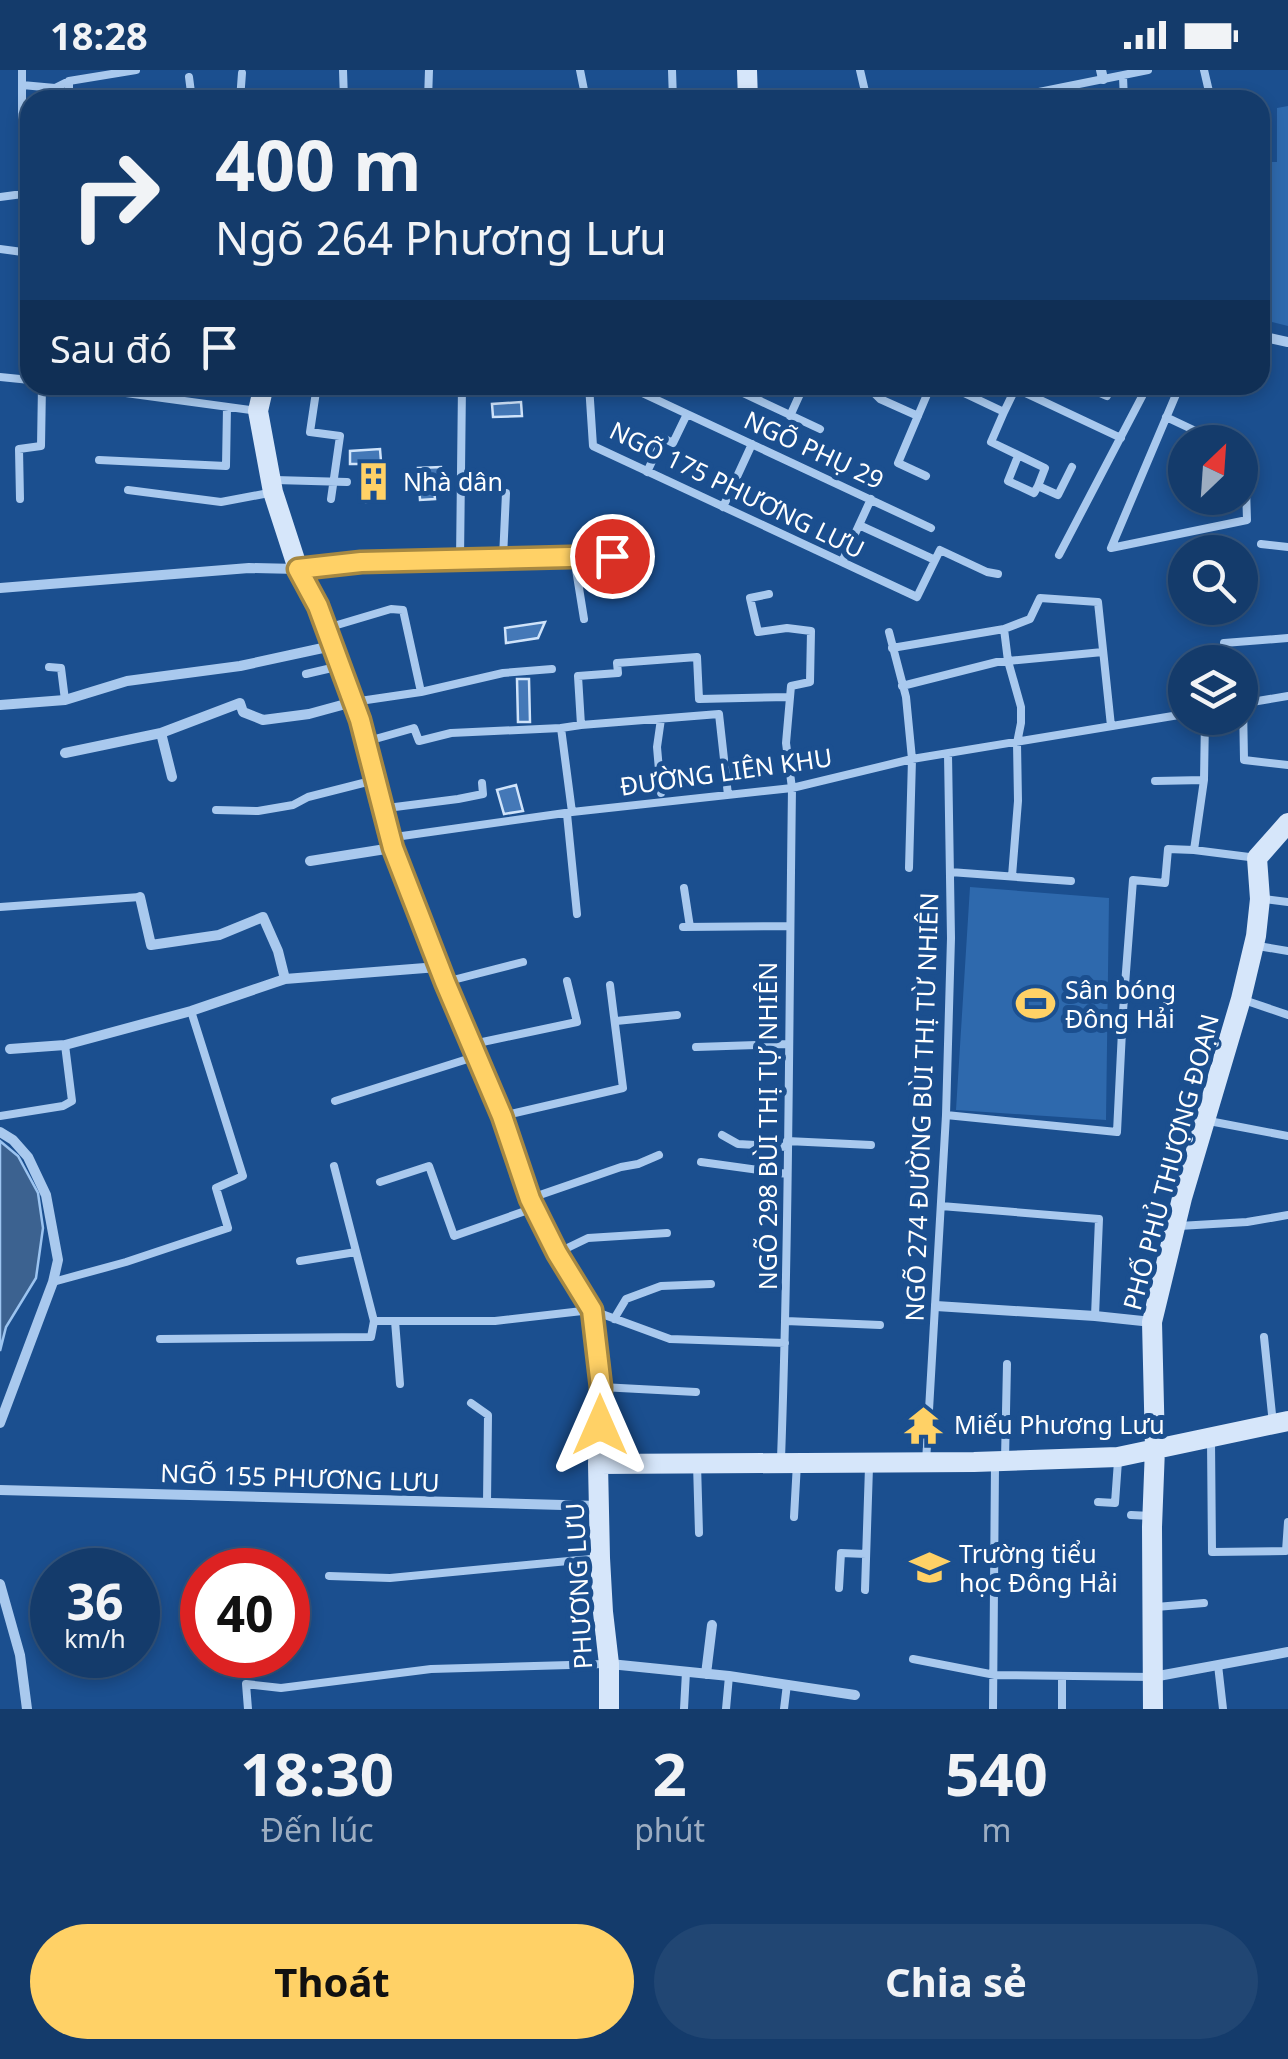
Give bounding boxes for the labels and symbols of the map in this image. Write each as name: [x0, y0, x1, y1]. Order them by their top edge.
street label: NGÕ PHỤ 29: [739, 402, 890, 496]
street label: NGÕ 175 PHƯƠNG LƯU: [604, 413, 870, 566]
north arrow: [1168, 425, 1258, 515]
building icon: Nhà dân: [352, 461, 394, 503]
place label: Nhà dân: [403, 464, 503, 498]
pin: [570, 514, 655, 599]
street label: ĐƯỜNG LIÊN KHU: [618, 739, 834, 803]
street label: NGÕ 274 ĐƯỜNG BÙI THỊ TỪ NHIÊN: [897, 892, 945, 1322]
street label: NGÕ 298 BÙI THỊ TỰ NHIÊN: [750, 962, 784, 1290]
place label: Sân bóng Đông Hải: [1065, 972, 1176, 1035]
sports icon: Sân bóng Đông Hải: [1014, 983, 1056, 1025]
street label: PHỐ PHỦ THƯỢNG ĐOẠN: [1114, 1010, 1226, 1314]
position arrow: [548, 1373, 652, 1477]
temple icon: Miếu Phương Lưu: [903, 1404, 945, 1446]
place label: Miếu Phương Lưu: [954, 1407, 1165, 1441]
street label: NGÕ 155 PHƯƠNG LƯU: [160, 1455, 440, 1499]
street label: PHƯƠNG LƯU: [557, 1502, 599, 1670]
place label: Trường tiểu học Đông Hải: [959, 1536, 1118, 1599]
school or university icon: Trường tiểu học Đông Hải: [908, 1547, 950, 1589]
speed limit sign: 40: [180, 1548, 310, 1678]

